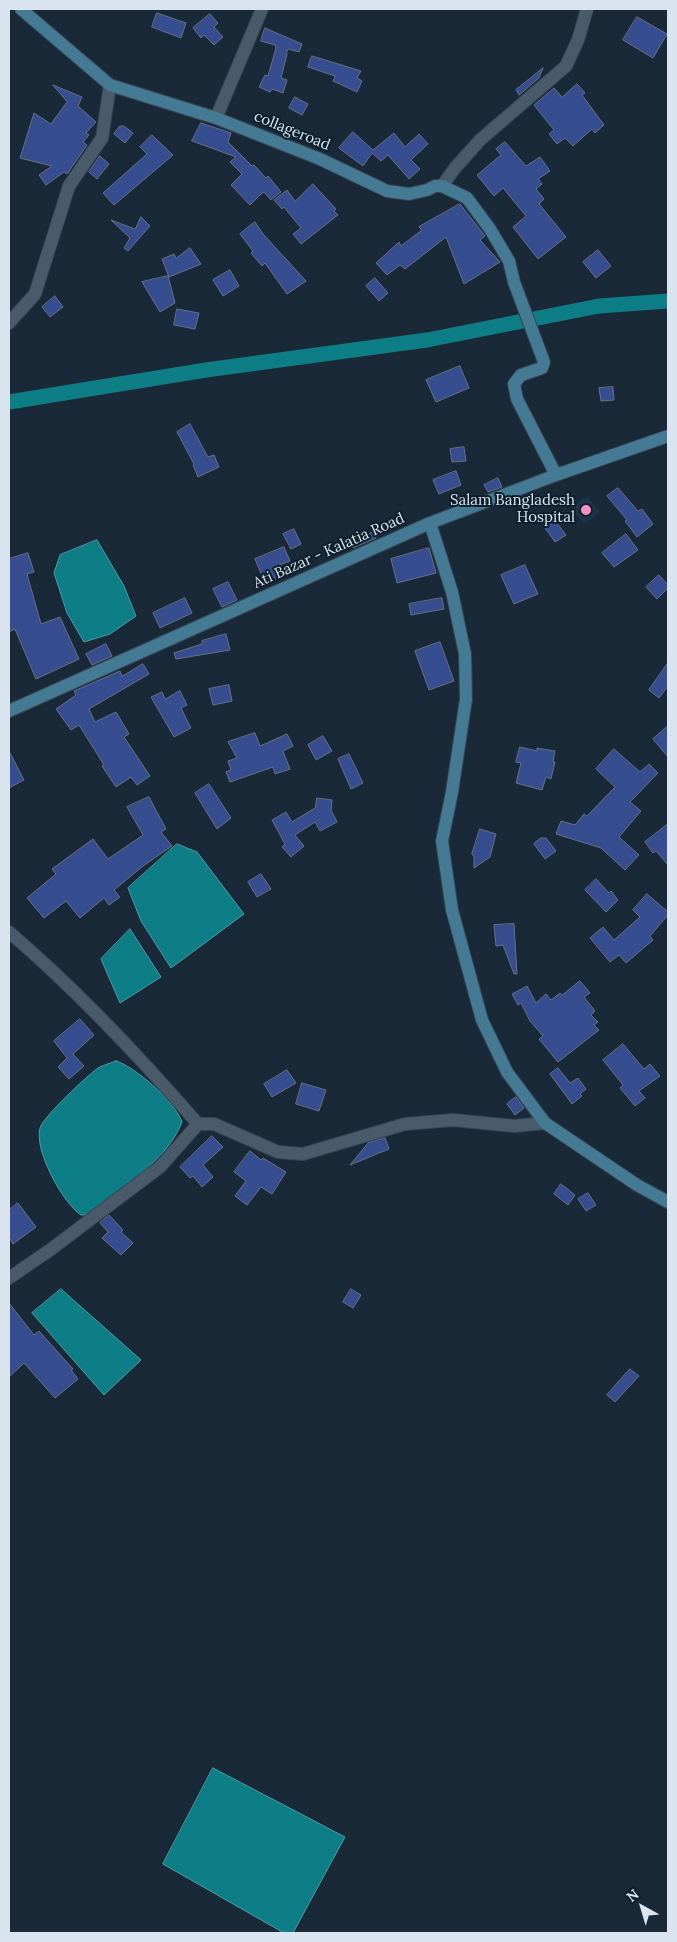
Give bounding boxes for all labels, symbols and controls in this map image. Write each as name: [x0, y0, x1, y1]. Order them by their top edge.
street label: collageroad: [251, 108, 333, 154]
place label: Salam Bangladesh Hospital: [450, 492, 575, 527]
marker: Salam Bangladesh Hospital: [579, 503, 593, 517]
street label: Ati Bazar - Kalatia Road: [251, 509, 407, 593]
north arrow: [617, 1882, 667, 1932]
text: N: [623, 1885, 642, 1906]

